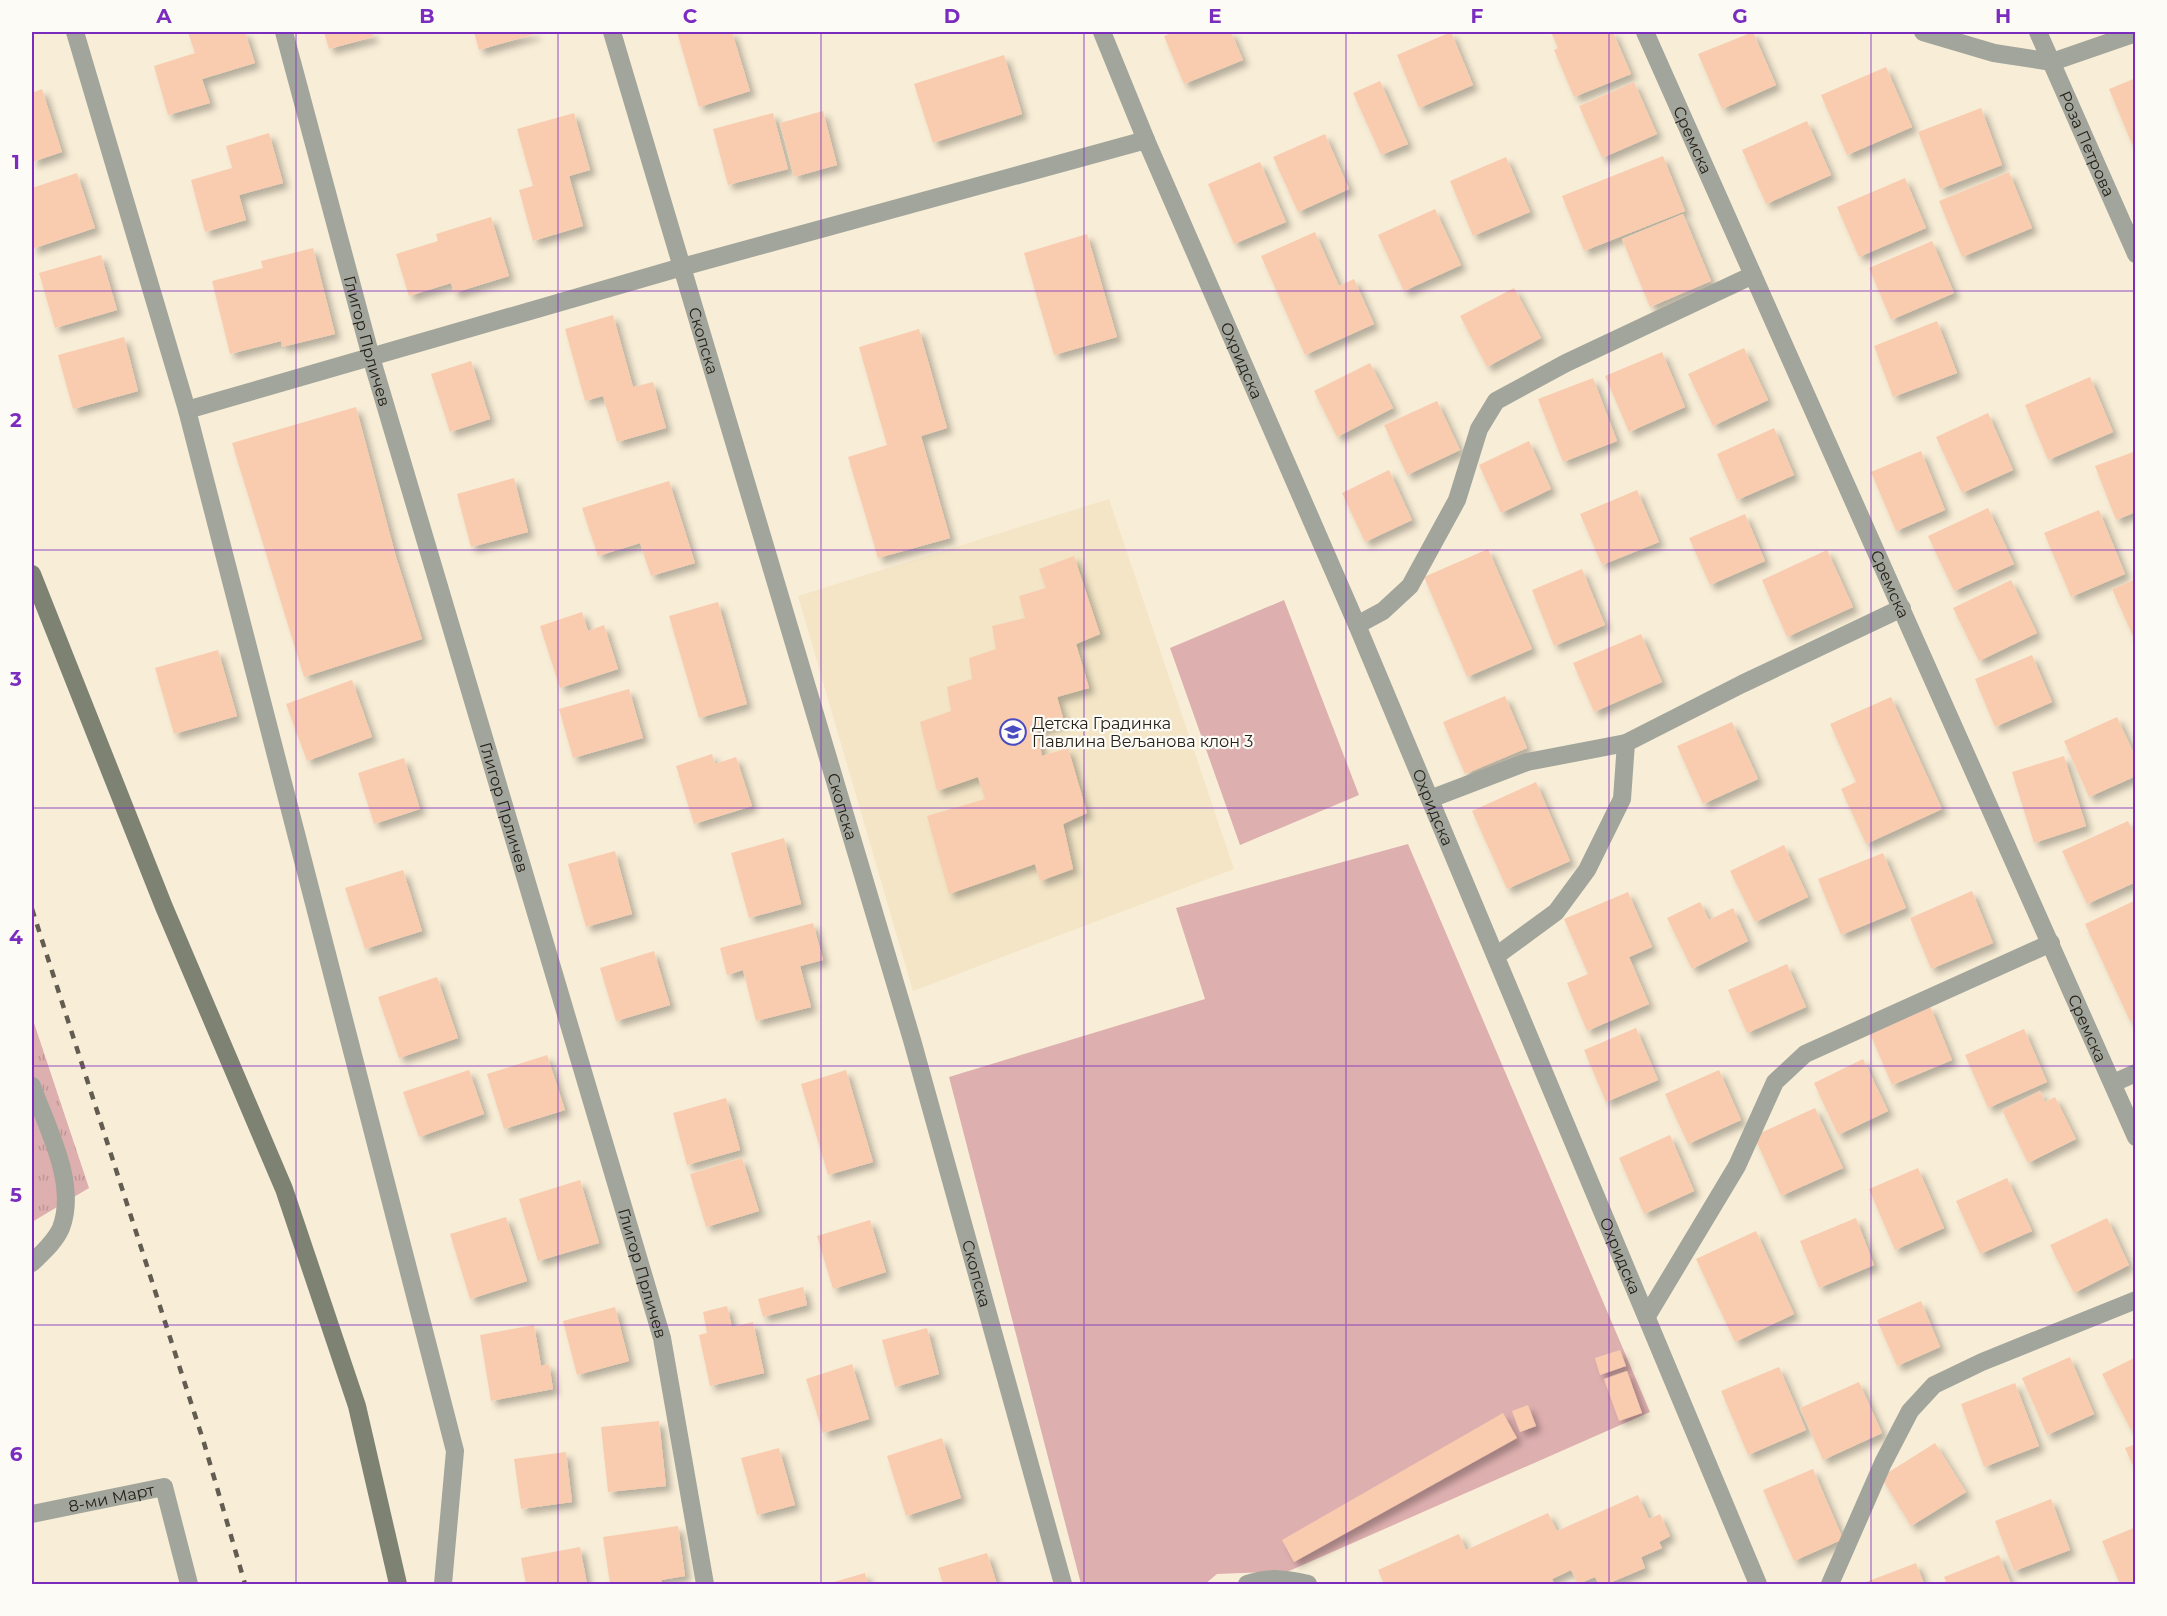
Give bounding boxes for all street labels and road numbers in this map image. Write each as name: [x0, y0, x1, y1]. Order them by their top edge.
street label: Роза Петрова: [2056, 88, 2119, 200]
street label: Сремска: [1670, 103, 1716, 177]
street label: Глигор Прличев: [340, 274, 395, 409]
street label: Скопска: [685, 305, 723, 376]
street label: Охридска: [1217, 319, 1267, 402]
street label: Сремска: [1867, 547, 1914, 621]
street label: Глигор Прличев: [476, 740, 533, 875]
street label: Охридска: [1409, 766, 1458, 849]
street label: Скопска: [824, 771, 861, 842]
street label: Сремска: [2064, 991, 2111, 1065]
street label: Глигор Прличев: [614, 1206, 671, 1340]
street label: Охридска: [1596, 1214, 1645, 1297]
street label: Скопска: [958, 1238, 995, 1309]
street label: 8-ми Март: [67, 1480, 156, 1516]

